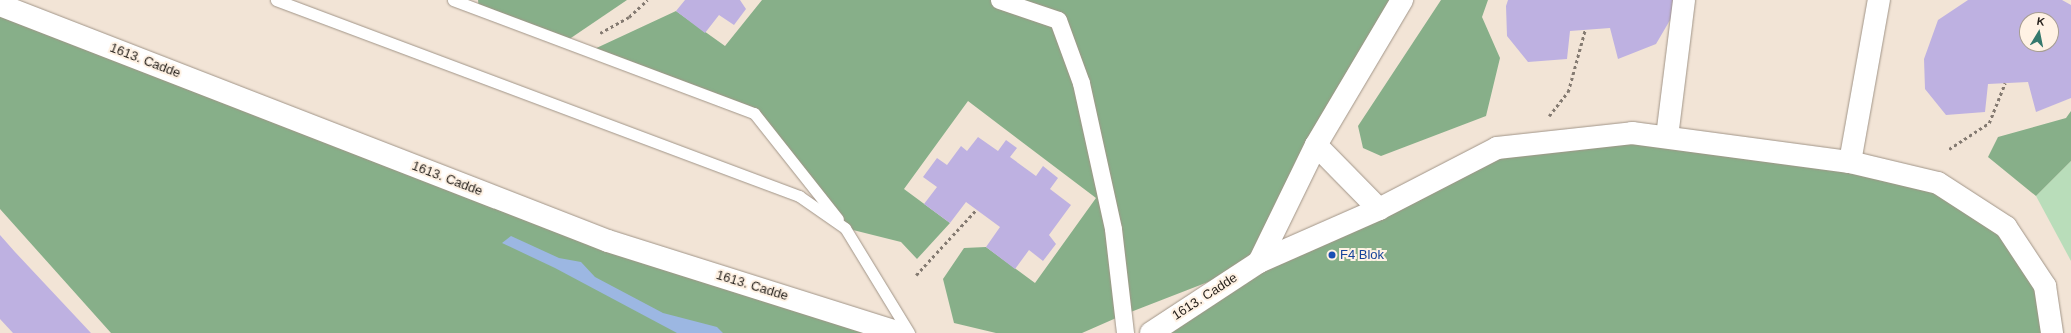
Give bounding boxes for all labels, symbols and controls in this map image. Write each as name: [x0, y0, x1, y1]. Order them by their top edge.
north arrow: [2019, 12, 2059, 52]
text: K: [2036, 15, 2046, 28]
street label: 1613. Cadde: [107, 40, 183, 82]
street label: 1613. Cadde: [409, 158, 485, 200]
place label: F4 Blok: [1340, 247, 1384, 263]
marker: F4 Blok: [1327, 250, 1337, 260]
street label: 1613. Cadde: [714, 268, 790, 304]
street label: 1613. Cadde: [1170, 270, 1240, 324]

